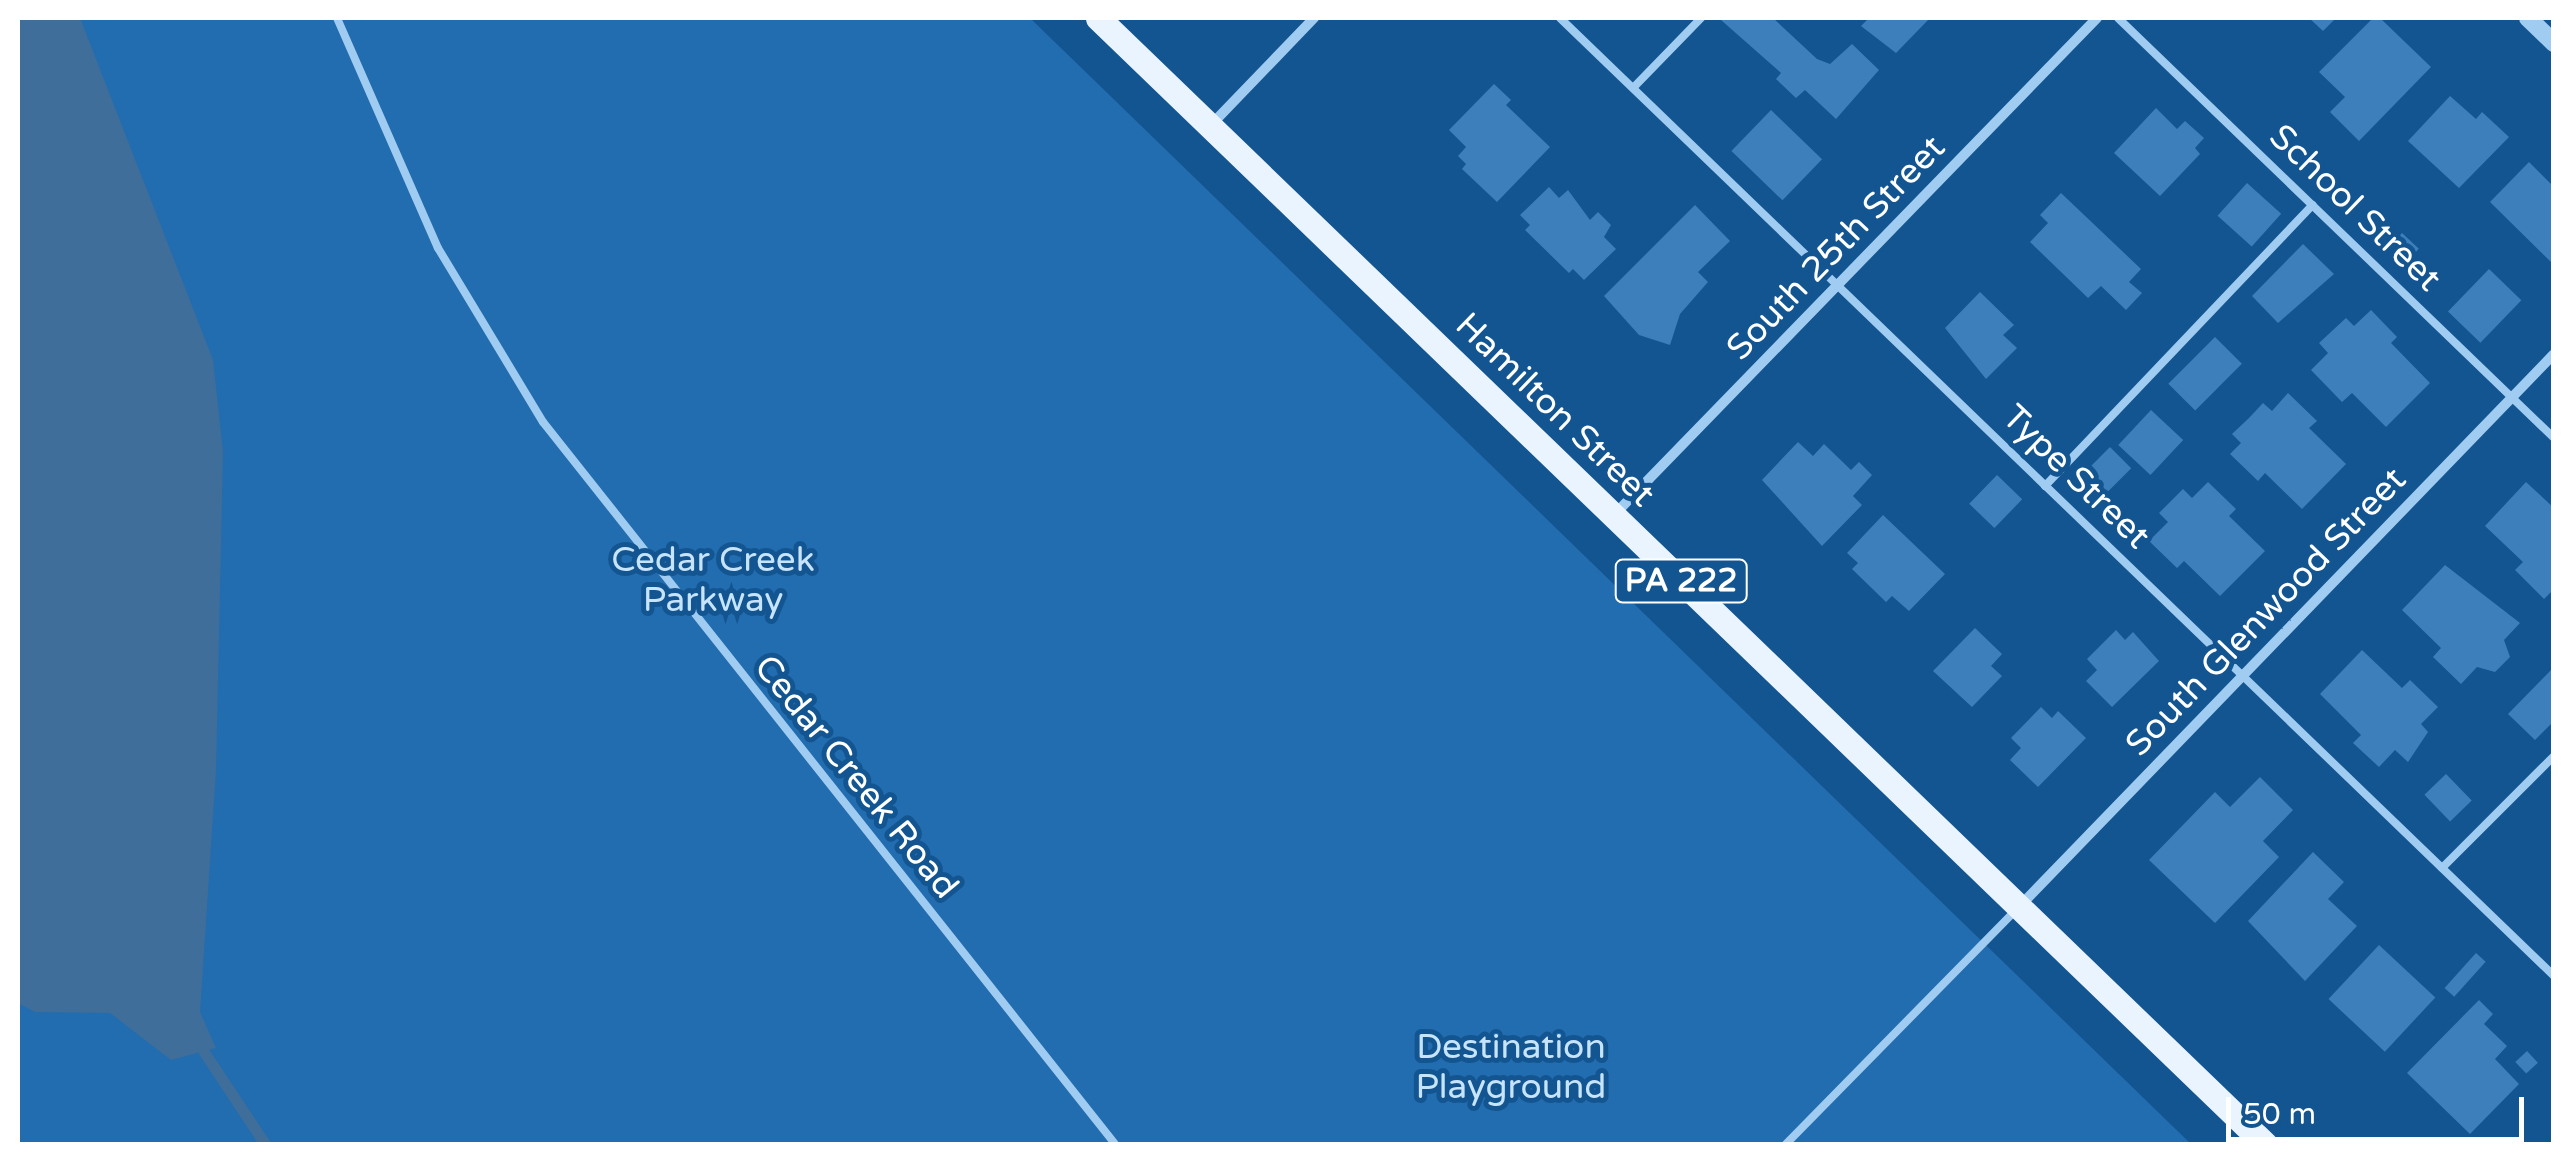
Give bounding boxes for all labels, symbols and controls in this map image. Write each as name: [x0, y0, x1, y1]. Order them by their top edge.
street label: School Street: [2261, 116, 2449, 300]
street label: South 25th Street: [1718, 127, 1954, 369]
street label: Hamilton Street: [1447, 304, 1663, 516]
street label: Type Street: [1994, 396, 2158, 558]
street label: South Glenwood Street: [2117, 459, 2415, 765]
park label: Cedar Creek Parkway: [611, 539, 815, 621]
road number: PA 222: [1614, 554, 1748, 608]
street label: Cedar Creek Road: [745, 647, 967, 907]
park label: Destination Playground: [1416, 1026, 1606, 1108]
scale bar: [2231, 1077, 2528, 1139]
text: 50 m: [2243, 1096, 2316, 1133]

